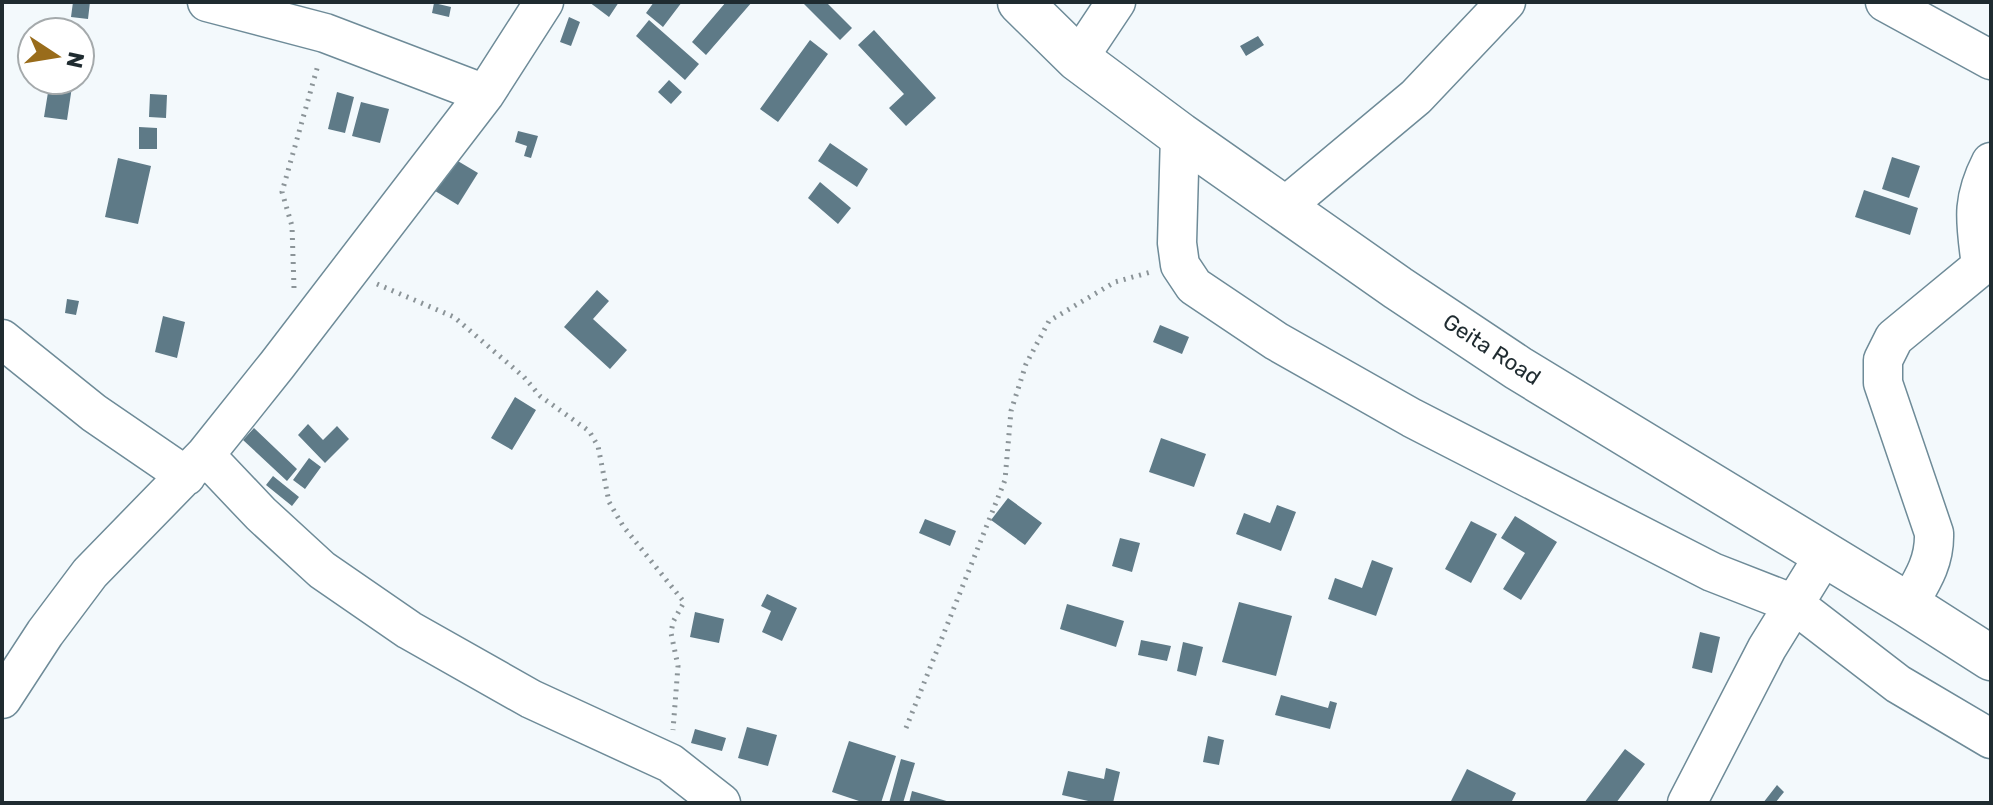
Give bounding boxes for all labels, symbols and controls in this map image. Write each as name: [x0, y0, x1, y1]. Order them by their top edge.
north arrow: [16, 16, 96, 96]
text: N: [60, 50, 90, 71]
street label: Geita Road: [1438, 308, 1546, 391]

